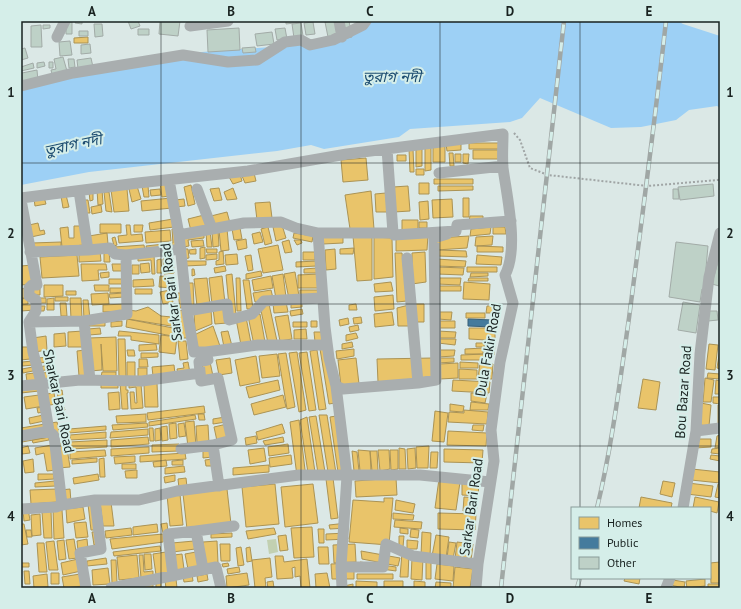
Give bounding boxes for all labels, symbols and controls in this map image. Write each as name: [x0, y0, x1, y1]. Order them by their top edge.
text: A: [88, 3, 96, 20]
text: B: [227, 3, 235, 20]
text: C: [366, 3, 374, 20]
text: D: [506, 3, 514, 20]
text: E: [646, 3, 653, 20]
water label: তুরাগ নদী: [363, 67, 424, 86]
text: 1: [7, 84, 15, 101]
text: 1: [726, 84, 734, 101]
water label: তুরাগ নদী: [42, 129, 106, 160]
text: 2: [7, 225, 15, 242]
text: 2: [726, 225, 734, 242]
street label: Sarkar Bari Road: [156, 242, 186, 342]
street label: Dula Fakir Road: [471, 302, 505, 398]
street label: Bou Bazar Road: [671, 345, 695, 439]
street label: Sharkar Bari Road: [39, 347, 79, 455]
text: 3: [7, 367, 15, 384]
text: 3: [726, 367, 734, 384]
street label: Sarkar Bari Road: [455, 457, 487, 557]
legend: [571, 507, 711, 579]
text: 4: [7, 508, 15, 525]
text: 4: [726, 508, 734, 525]
text: Homes: [607, 515, 642, 530]
text: Public: [607, 535, 639, 550]
text: Other: [607, 555, 636, 570]
text: A: [88, 590, 96, 607]
text: B: [227, 590, 235, 607]
text: C: [366, 590, 374, 607]
text: D: [506, 590, 514, 607]
text: E: [646, 590, 653, 607]

